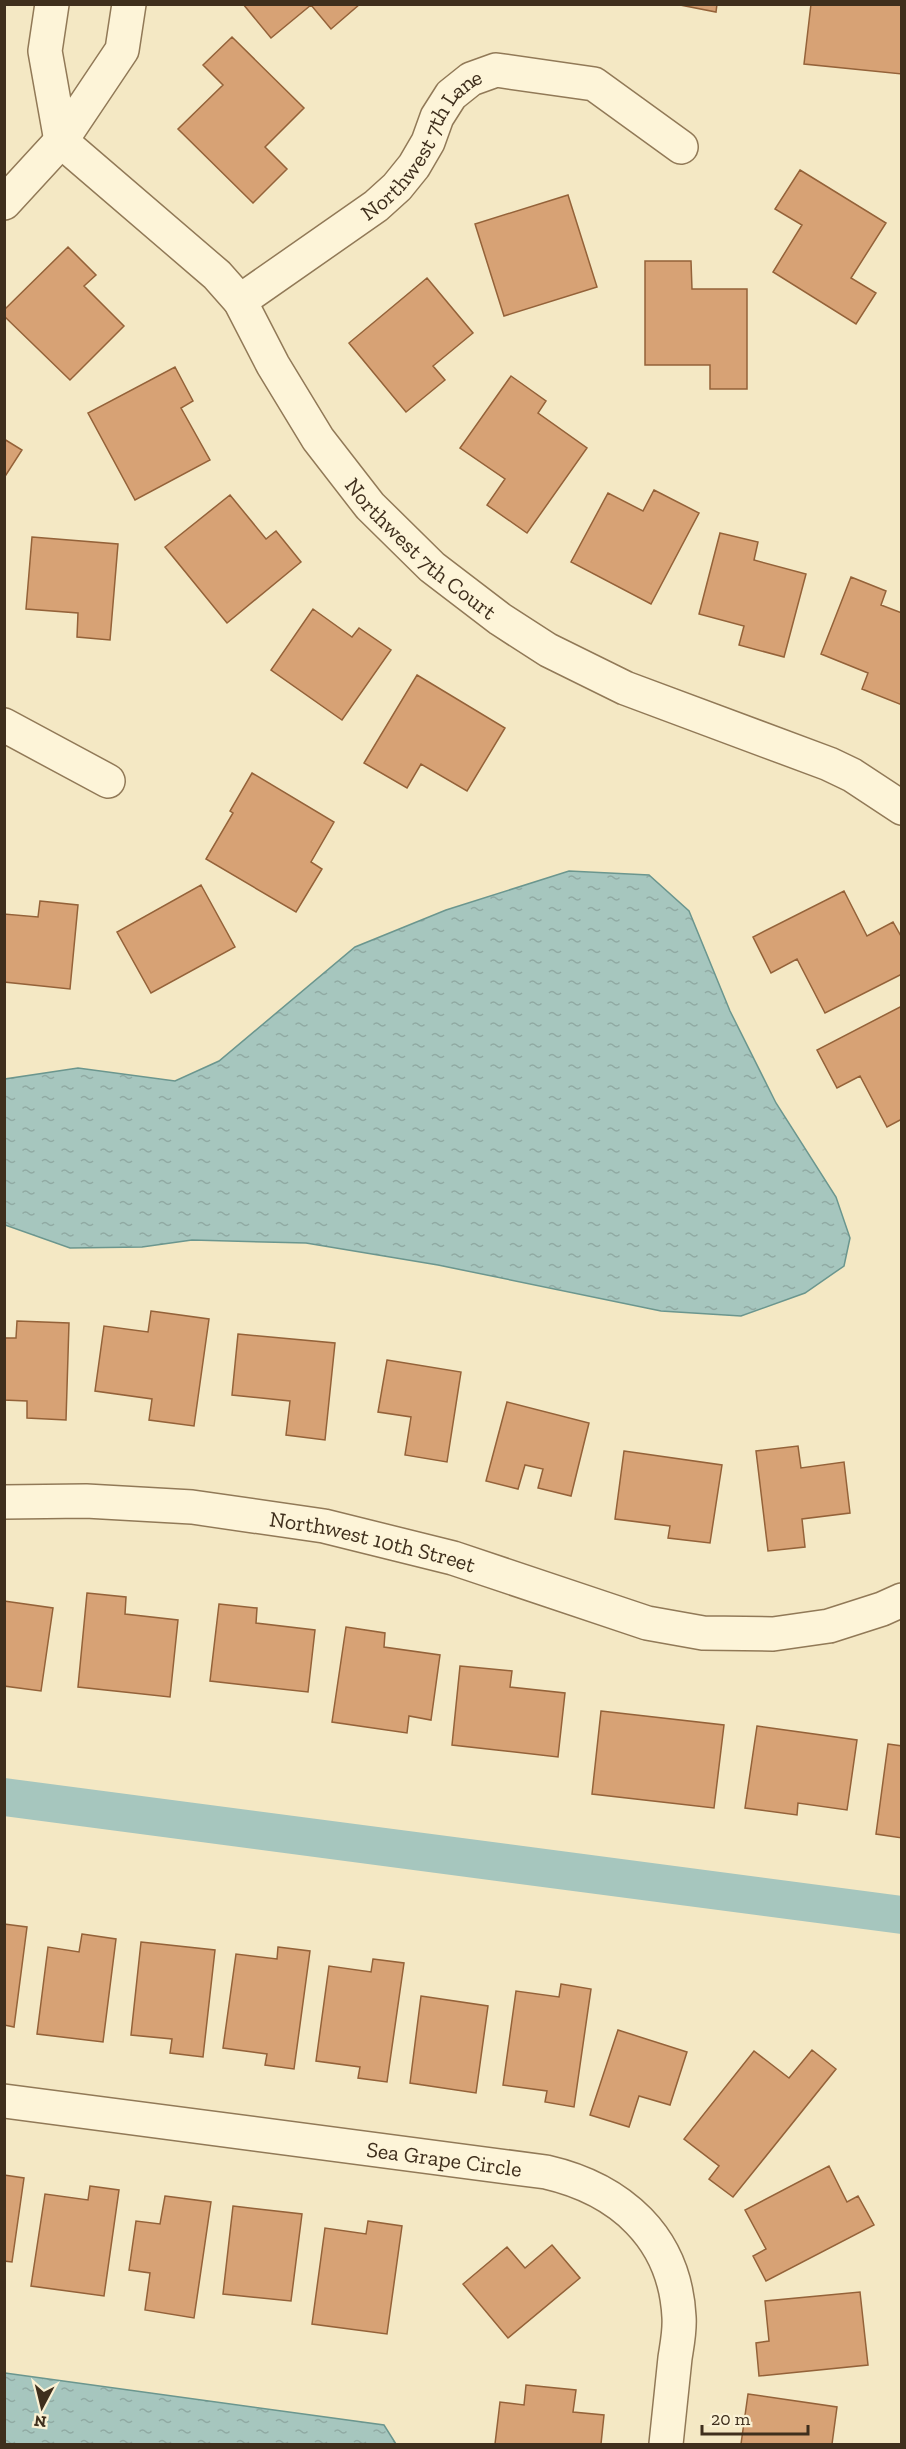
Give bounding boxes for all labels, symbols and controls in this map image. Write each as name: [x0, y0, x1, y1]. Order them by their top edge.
street label: Northwest 7th Lane: [356, 63, 486, 226]
street label: Northwest 7th Court: [339, 472, 502, 626]
street label: Northwest 10th Street: [268, 1505, 480, 1579]
street label: Sea Grape Circle: [365, 2136, 523, 2183]
north arrow: [12, 2377, 72, 2437]
scale bar: [702, 2398, 808, 2436]
text: 20 m: [711, 2408, 751, 2430]
text: N: [33, 2411, 47, 2432]

